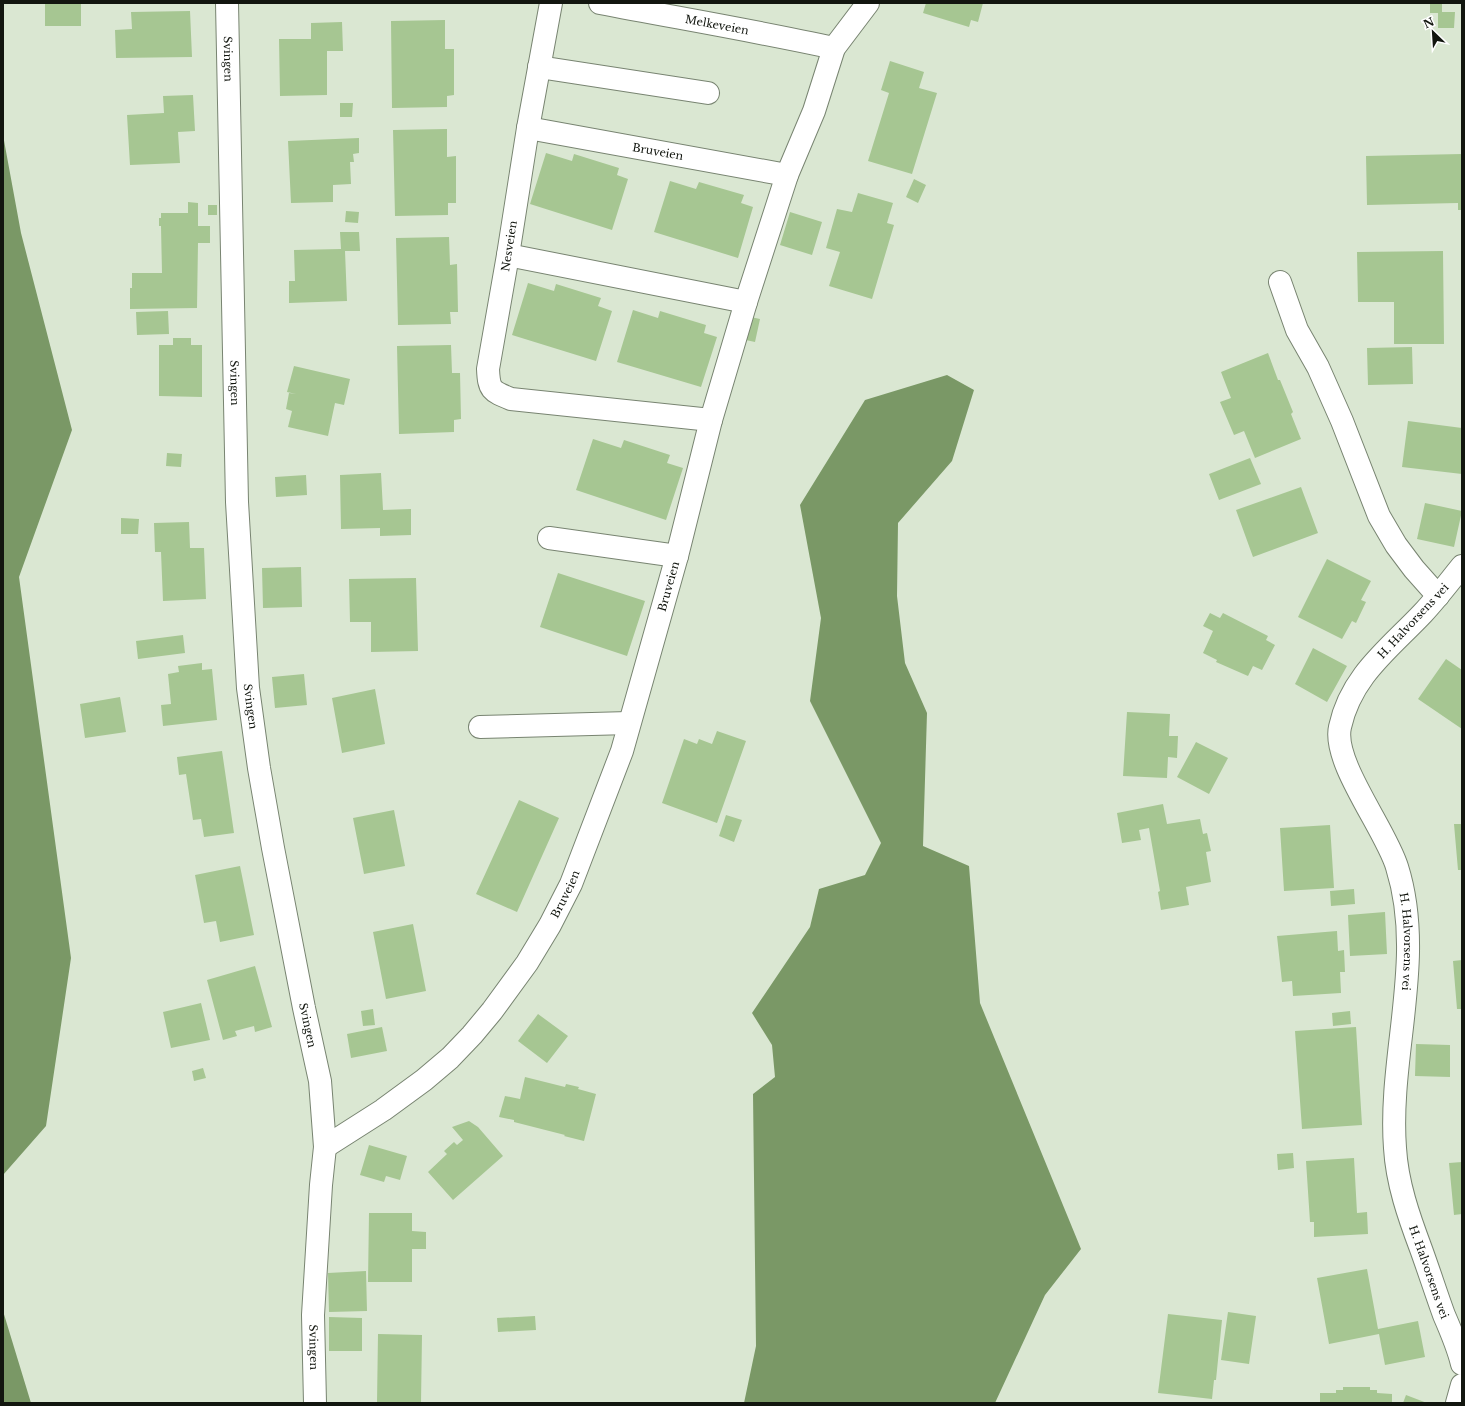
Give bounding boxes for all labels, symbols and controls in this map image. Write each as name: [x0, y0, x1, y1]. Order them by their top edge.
street label: Melkeveien: [684, 12, 750, 38]
north arrow: [1413, 12, 1453, 52]
text: N: [1421, 14, 1437, 31]
street label: Svingen: [221, 36, 236, 82]
street label: Bruveien: [631, 140, 685, 163]
street label: Nesveien: [498, 219, 520, 272]
street label: Svingen: [227, 360, 242, 406]
street label: Bruveien: [655, 559, 682, 613]
street label: H. Halvorsens vei: [1374, 580, 1452, 662]
street label: Svingen: [241, 683, 261, 730]
street label: Bruveien: [548, 868, 583, 920]
street label: H. Halvorsens vei: [1397, 892, 1415, 991]
street label: Svingen: [296, 1002, 320, 1049]
street label: H. Halvorsens vei: [1406, 1223, 1452, 1321]
street label: Svingen: [306, 1324, 321, 1371]

